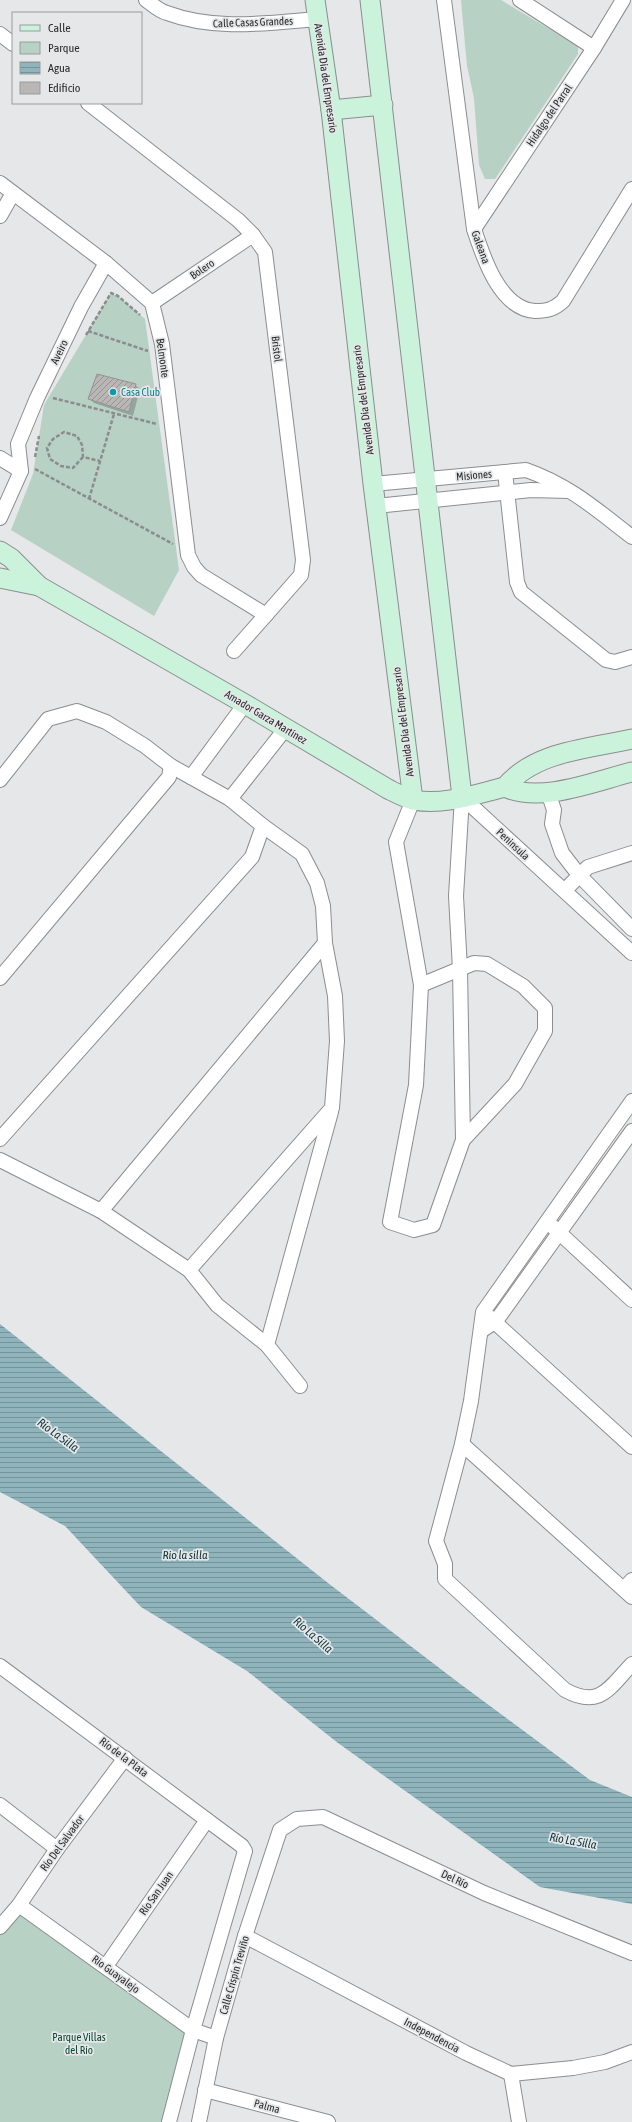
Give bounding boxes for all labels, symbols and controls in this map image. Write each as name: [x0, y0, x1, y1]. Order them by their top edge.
legend: [12, 12, 142, 104]
street label: Calle Casas Grandes: [213, 15, 293, 29]
text: Calle: [48, 21, 71, 35]
street label: Avenida Día del Empresario: [312, 22, 340, 134]
text: Parque: [48, 41, 80, 55]
text: Agua: [48, 61, 70, 75]
text: Edificio: [48, 81, 81, 95]
street label: Hidalgo del Parral: [524, 82, 574, 148]
street label: Galeana: [469, 229, 493, 265]
street label: Bolero: [188, 257, 216, 281]
street label: Bristol: [269, 335, 285, 363]
street label: Aveiro: [48, 338, 70, 366]
street label: Belmonte: [154, 338, 172, 378]
street label: Avenida Día del Empresario: [350, 344, 376, 456]
place label: Casa Club: [121, 386, 160, 398]
marker: Casa Club: [108, 387, 118, 397]
street label: Misiones: [456, 467, 492, 483]
street label: Avenida Día del Empresario: [390, 666, 416, 778]
street label: Amador Garza Martínez: [223, 688, 309, 746]
street label: Peninsula: [494, 826, 532, 862]
water label: Río La Silla: [35, 1415, 82, 1455]
water label: Rio la silla: [162, 1548, 208, 1562]
water label: Río La Silla: [290, 1614, 336, 1656]
street label: Río de la Plata: [97, 1735, 151, 1779]
street label: Río Del Salvador: [38, 1812, 87, 1873]
water label: Río La Silla: [548, 1830, 598, 1852]
street label: Del Río: [439, 1867, 471, 1891]
street label: Río San Juan: [137, 1869, 175, 1917]
street label: Calle Crispín Treviño: [217, 1934, 251, 2016]
street label: Rio Guayalejo: [90, 1953, 142, 1995]
street label: Independencia: [402, 2015, 462, 2055]
park label: Parque Villas del Río: [52, 2031, 106, 2056]
street label: Palma: [253, 2097, 281, 2115]

